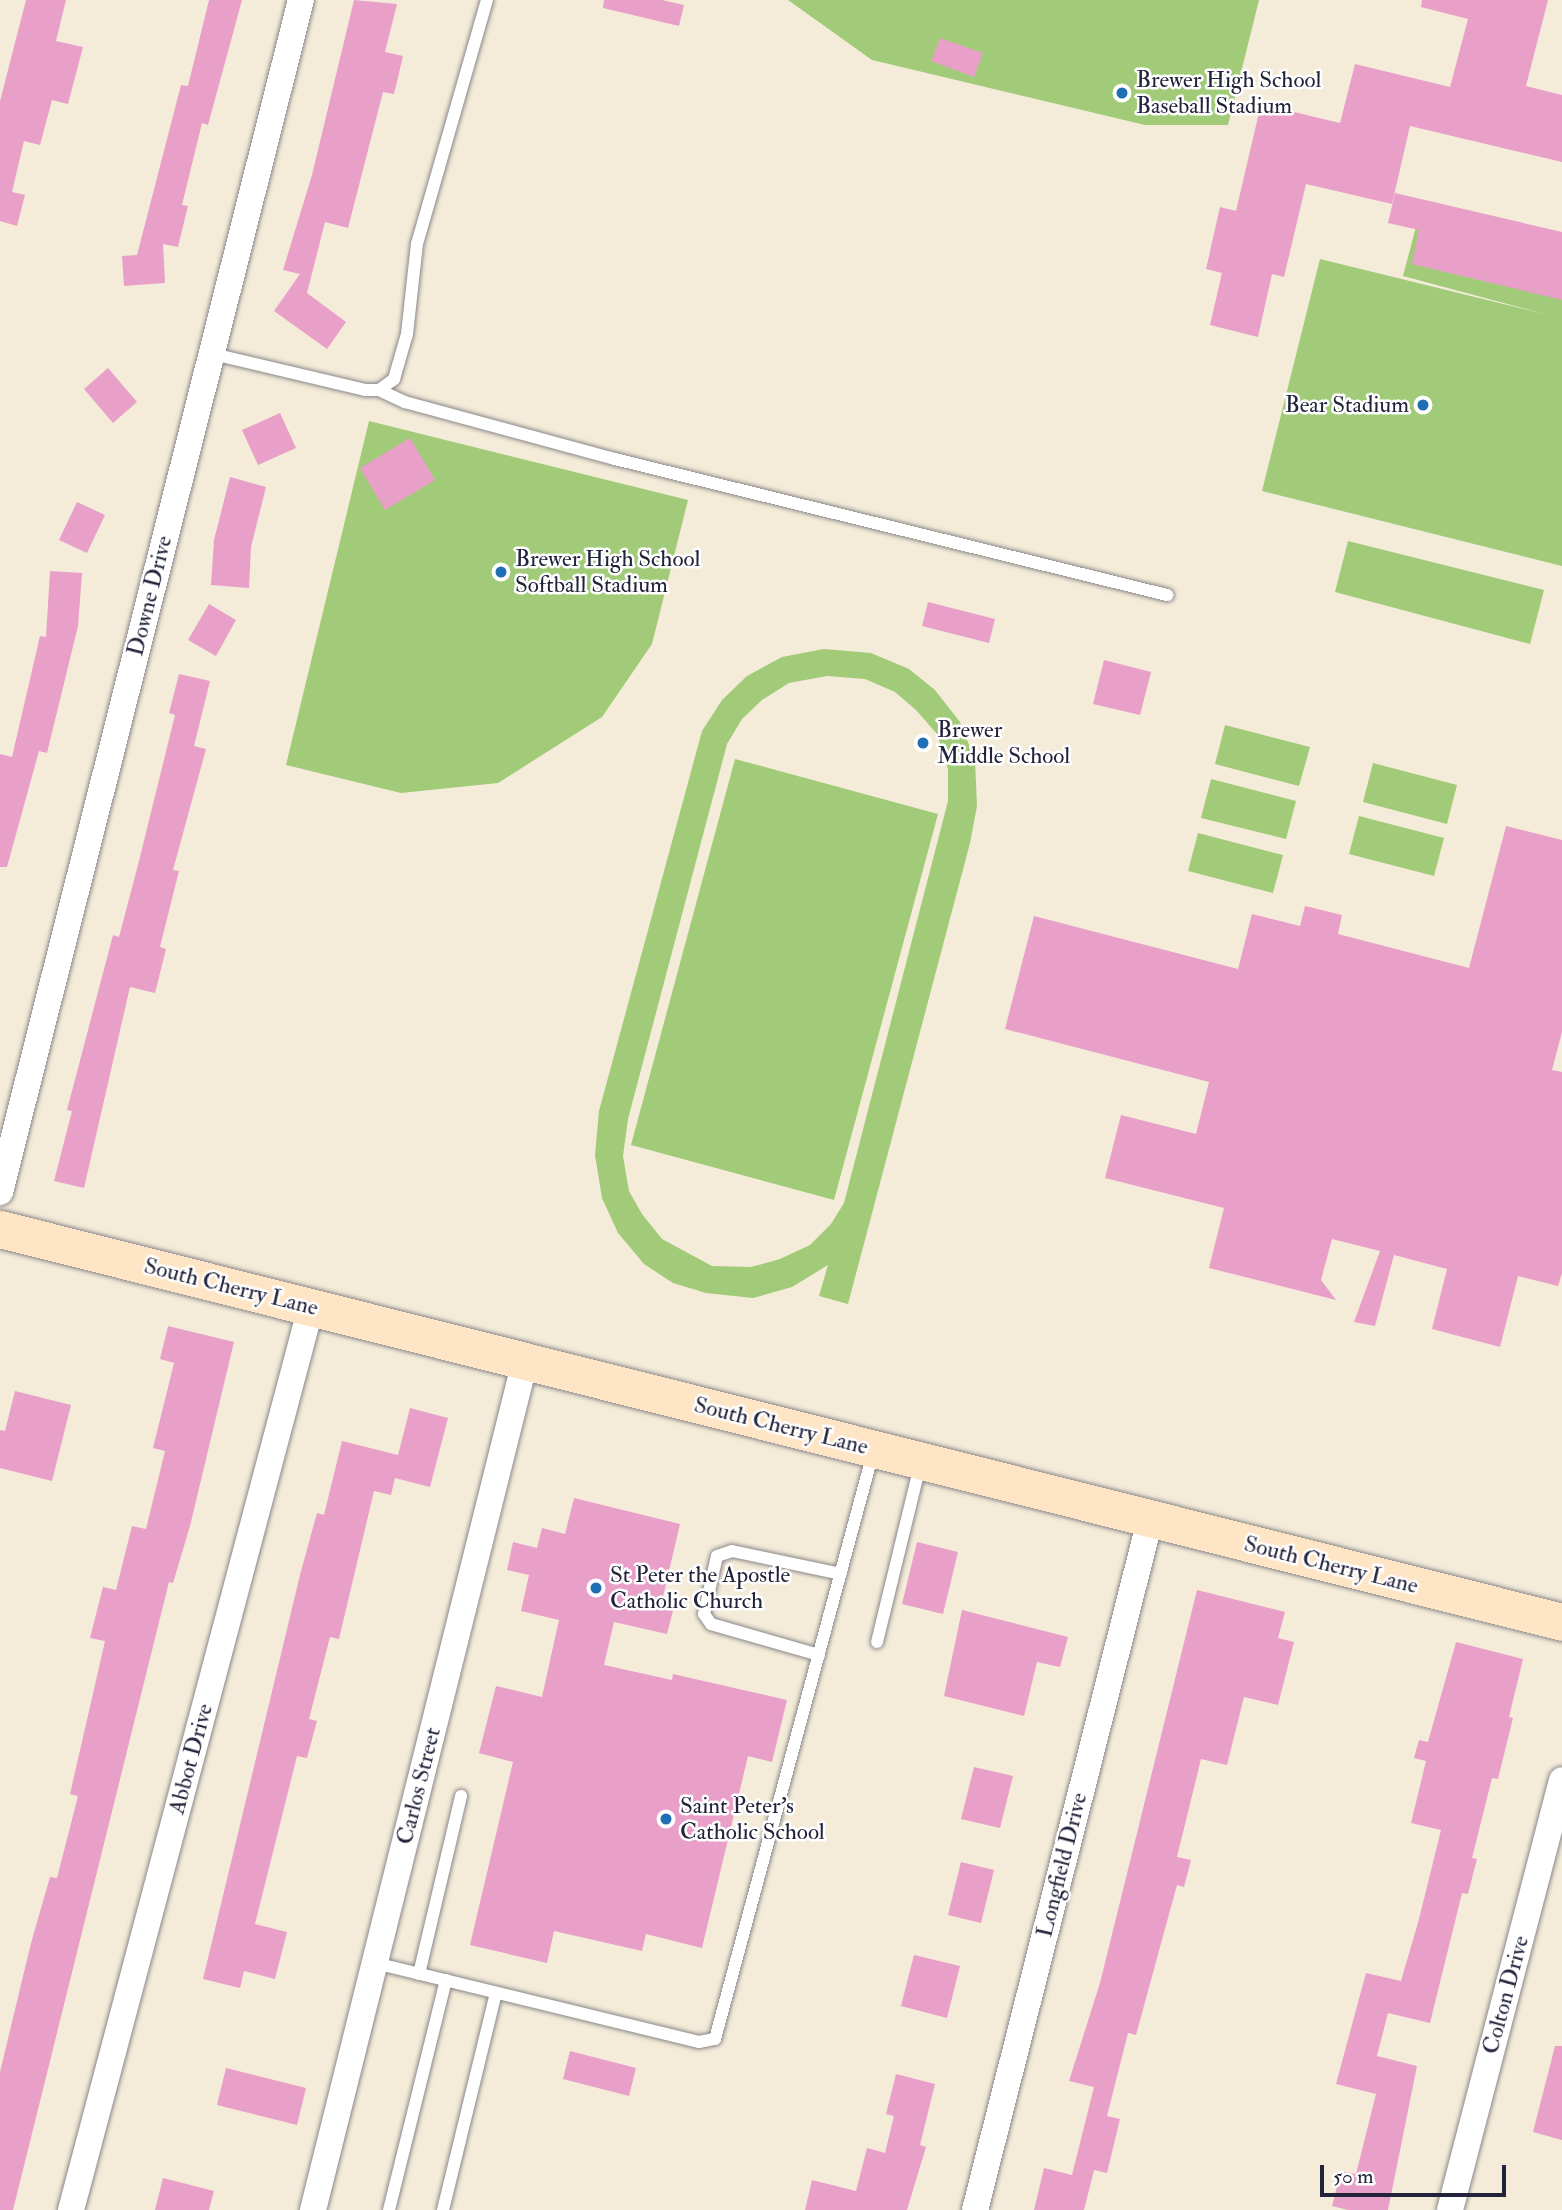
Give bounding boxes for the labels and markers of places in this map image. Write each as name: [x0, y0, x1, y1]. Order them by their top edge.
place label: Brewer High School Baseball Stadium: [1136, 66, 1321, 120]
marker: Brewer High School Baseball Stadium: [1114, 85, 1130, 101]
place label: Bear Stadium: [1285, 391, 1409, 419]
marker: Bear Stadium: [1415, 397, 1431, 413]
place label: Brewer High School Softball Stadium: [515, 545, 700, 599]
marker: Brewer High School Softball Stadium: [493, 564, 509, 580]
place label: Brewer Middle School: [937, 716, 1070, 770]
marker: Brewer Middle School: [915, 735, 931, 751]
place label: St Peter the Apostle Catholic Church: [610, 1561, 790, 1615]
marker: St Peter the Apostle Catholic Church: [588, 1580, 604, 1596]
place label: Saint Peter's Catholic School: [680, 1792, 825, 1846]
marker: Saint Peter's Catholic School: [658, 1811, 674, 1827]

